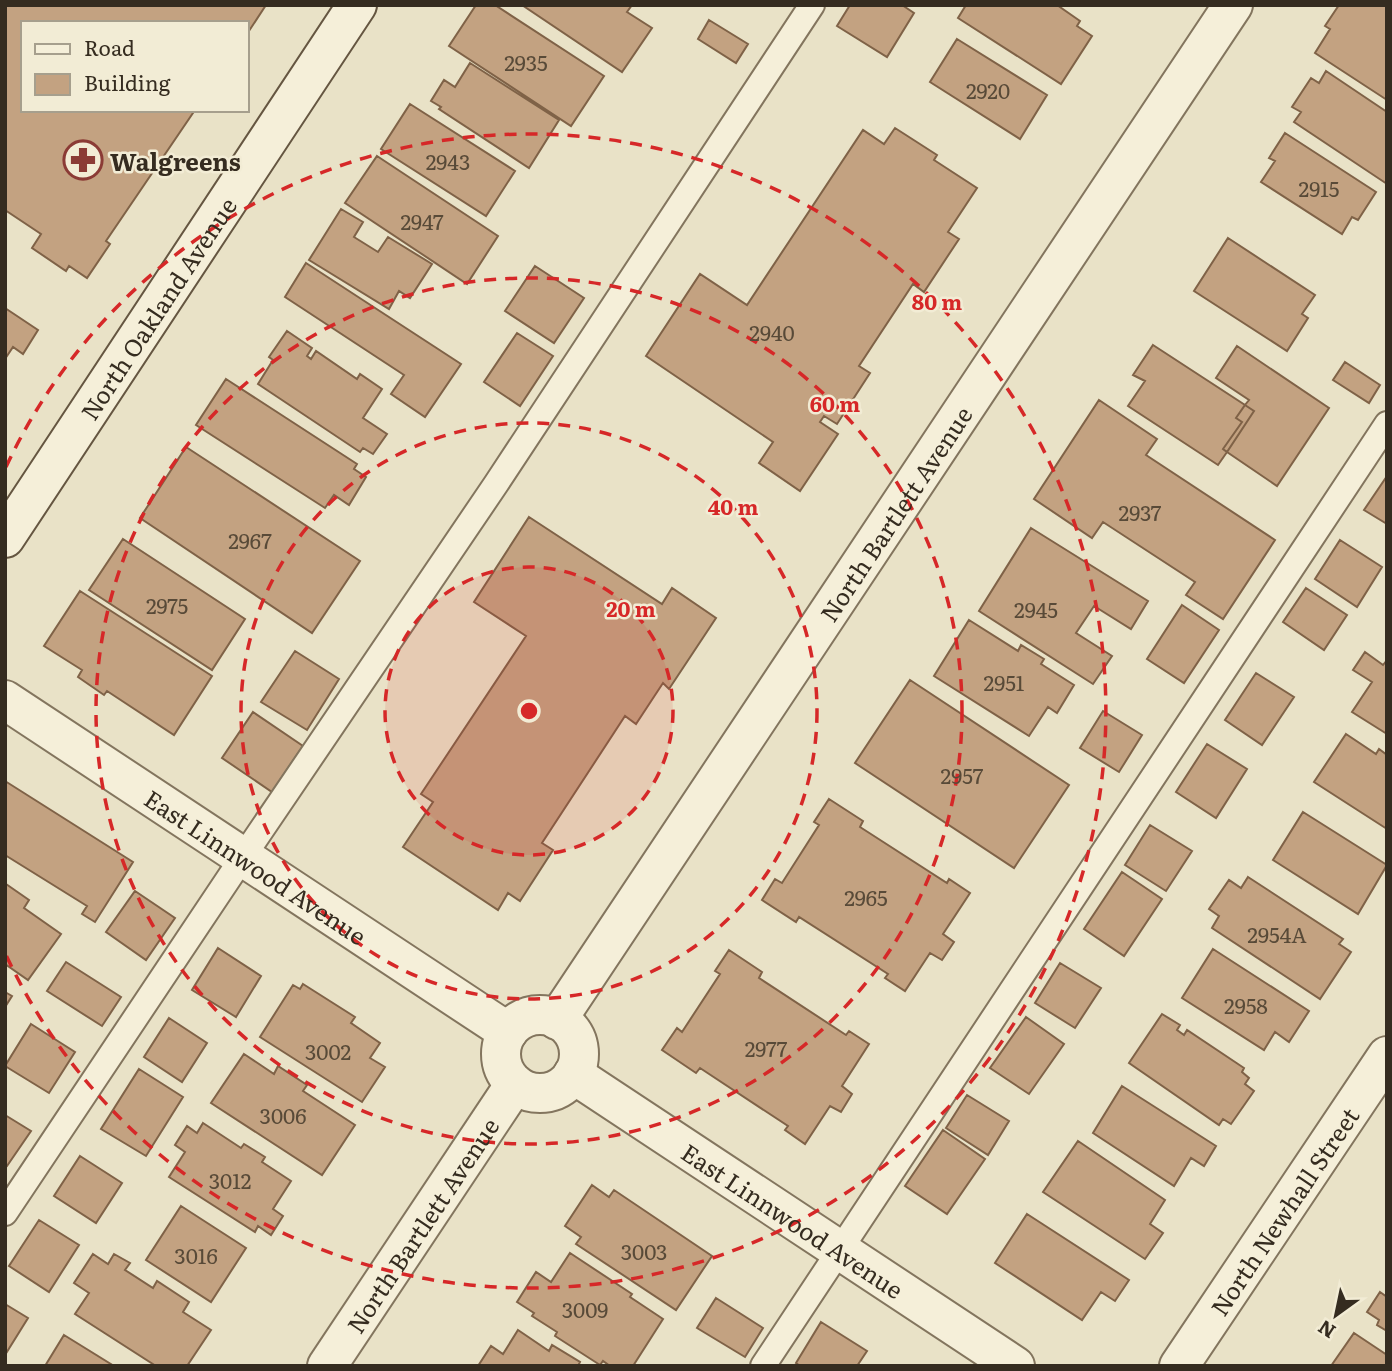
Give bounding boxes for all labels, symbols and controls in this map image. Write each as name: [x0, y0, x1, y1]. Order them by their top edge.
legend: [21, 21, 248, 112]
text: Road: [84, 31, 135, 62]
house number: 2935: [504, 46, 548, 77]
text: Building: [84, 66, 171, 97]
house number: 2920: [966, 74, 1010, 105]
pharmacy icon: Walgreens: [62, 139, 104, 181]
place label: Walgreens: [110, 143, 241, 178]
house number: 2943: [426, 145, 470, 176]
house number: 2915: [1299, 172, 1339, 203]
street label: North Oakland Avenue: [71, 189, 243, 426]
house number: 2947: [400, 205, 444, 236]
text: 80 m: [912, 285, 962, 316]
house number: 2940: [749, 316, 795, 347]
text: 60 m: [810, 387, 860, 418]
street label: North Bartlett Avenue: [810, 398, 979, 628]
text: 40 m: [708, 490, 758, 521]
house number: 2937: [1118, 496, 1162, 527]
house number: 2967: [228, 524, 272, 555]
house number: 2975: [146, 589, 188, 620]
text: 20 m: [606, 592, 656, 623]
house number: 2945: [1014, 593, 1058, 624]
house number: 2951: [984, 666, 1025, 697]
centre of rings: [517, 699, 541, 723]
house number: 2957: [941, 759, 984, 790]
street label: East Linnwood Avenue: [138, 780, 374, 952]
house number: 2965: [844, 881, 888, 912]
house number: 2954A: [1247, 918, 1307, 949]
house number: 2958: [1224, 989, 1268, 1020]
house number: 2977: [745, 1032, 788, 1063]
house number: 3002: [305, 1035, 351, 1066]
house number: 3006: [260, 1099, 306, 1130]
street label: North Newhall Street: [1201, 1099, 1366, 1322]
street label: North Bartlett Avenue: [337, 1110, 506, 1339]
street label: East Linnwood Avenue: [675, 1133, 911, 1306]
house number: 3012: [209, 1164, 251, 1195]
house number: 3003: [621, 1235, 667, 1266]
house number: 3016: [174, 1239, 218, 1270]
north arrow: [1301, 1280, 1371, 1350]
house number: 3009: [562, 1293, 608, 1324]
text: N: [1312, 1314, 1341, 1346]

